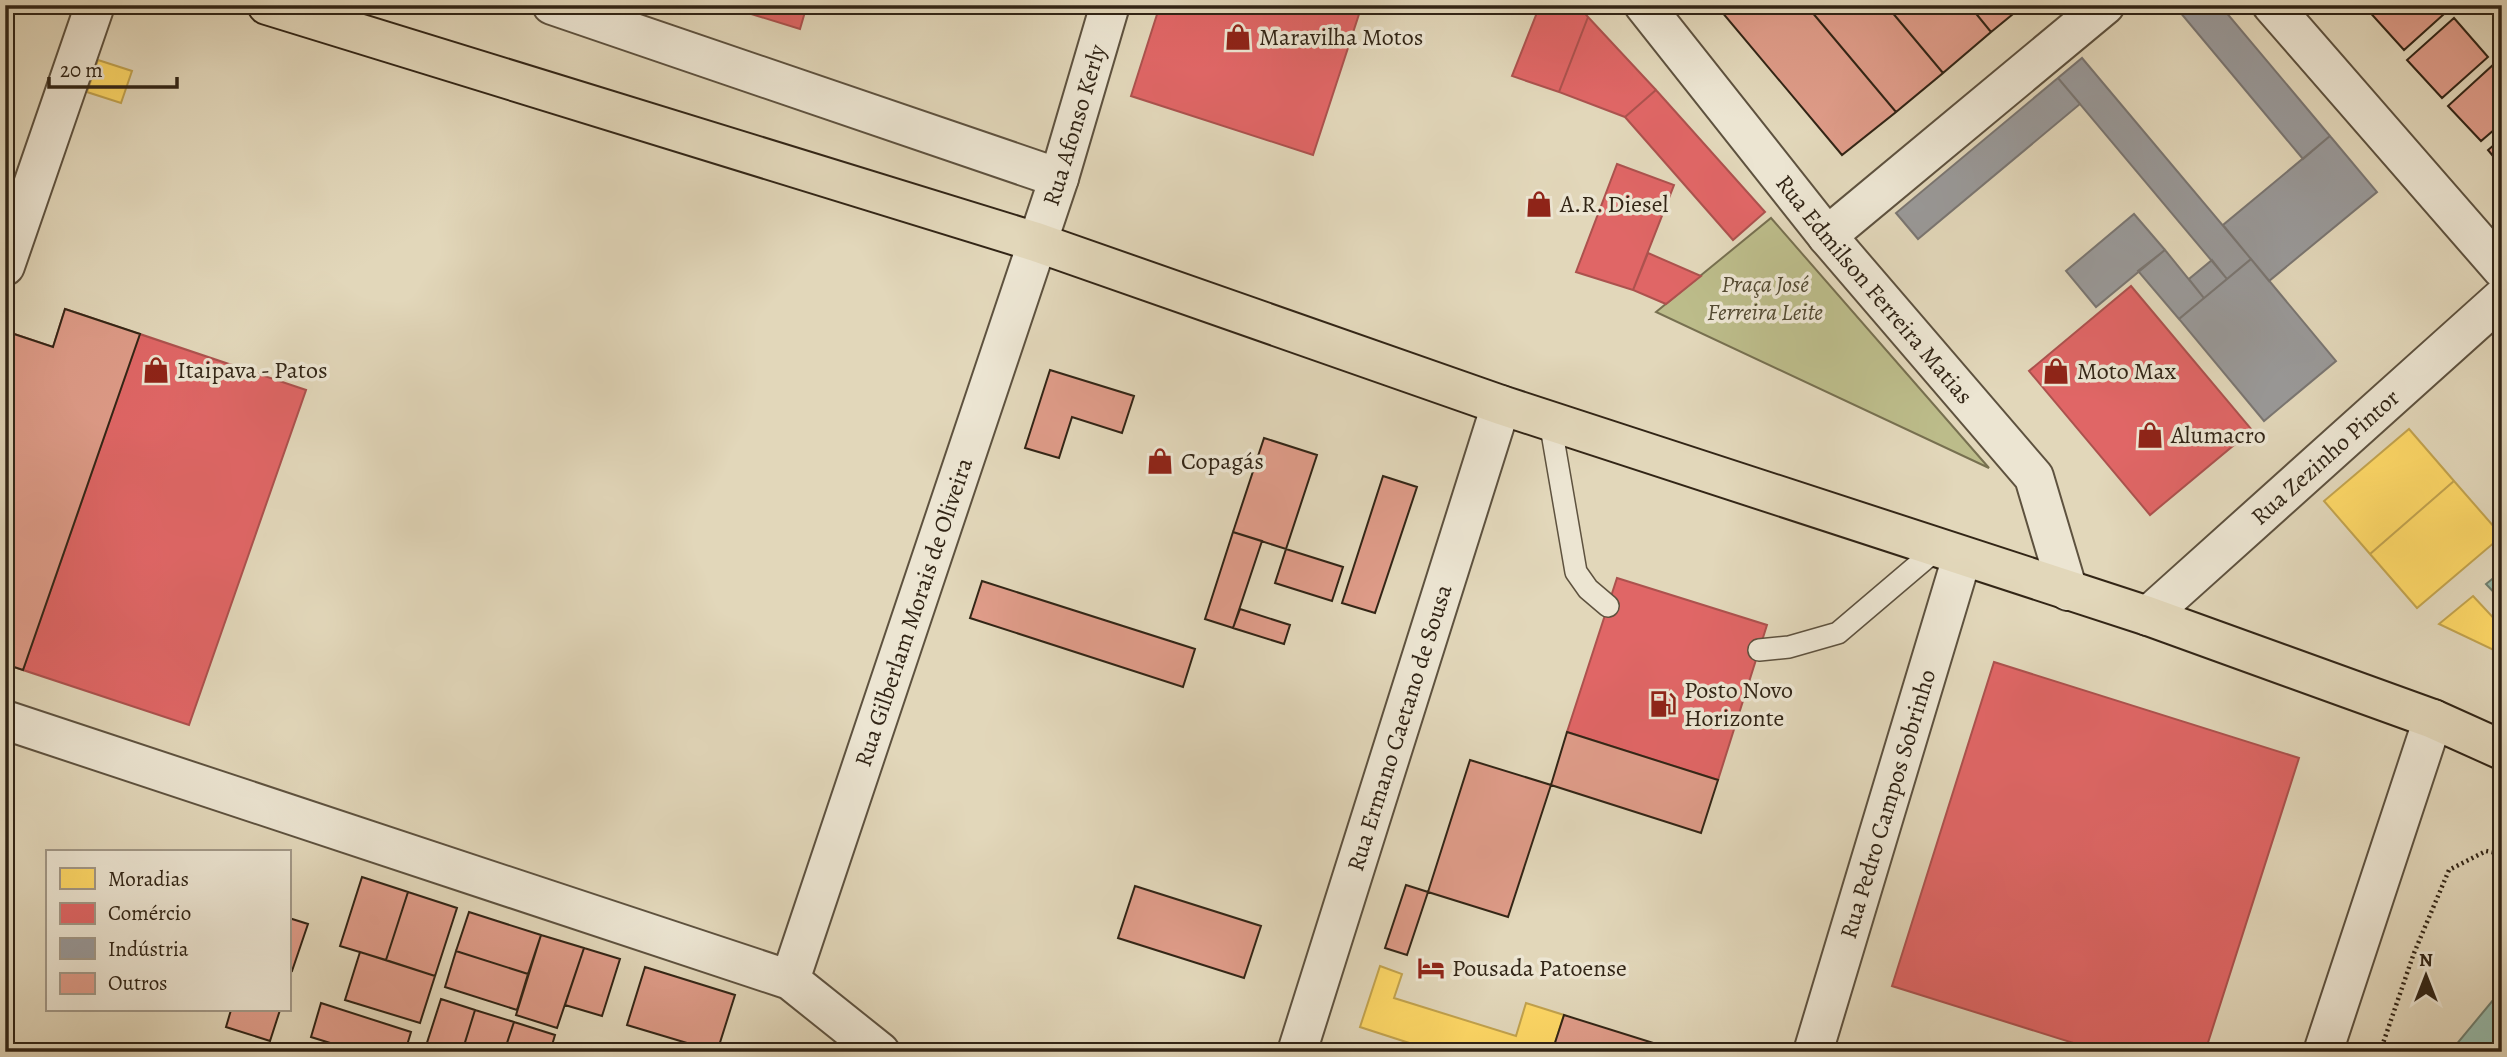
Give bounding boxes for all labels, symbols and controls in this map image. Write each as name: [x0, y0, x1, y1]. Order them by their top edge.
place label: Maravilha Motos: [1259, 21, 1423, 53]
shop icon: Maravilha Motos: [1223, 22, 1253, 52]
street label: Rua Afonso Kerly: [1035, 40, 1114, 210]
scale bar: [49, 46, 177, 90]
text: 20 m: [60, 56, 103, 84]
street label: Rua Edmilson Ferreira Matias: [1768, 168, 1980, 411]
place label: A.R. Diesel: [1559, 188, 1668, 220]
shop icon: A.R. Diesel: [1524, 189, 1554, 219]
park label: Praça José Ferreira Leite: [1707, 268, 1823, 328]
place label: Itaipava - Patos: [177, 354, 328, 386]
shop icon: Itaipava - Patos: [141, 355, 171, 385]
place label: Moto Max: [2077, 355, 2177, 387]
shop icon: Moto Max: [2041, 356, 2071, 386]
street label: Rua Zezinho Pintor: [2244, 382, 2406, 532]
place label: Alumacro: [2170, 419, 2266, 451]
shop icon: Alumacro: [2135, 420, 2165, 450]
place label: Copagás: [1181, 445, 1264, 477]
shop icon: Copagás: [1145, 446, 1175, 476]
street label: Rua Gilberlam Morais de Oliveira: [847, 453, 980, 771]
street label: Rua Ermano Caetano de Sousa: [1339, 580, 1460, 875]
street label: Rua Pedro Campos Sobrinho: [1832, 665, 1943, 943]
place label: Posto Novo Horizonte: [1684, 674, 1793, 734]
fuel station icon: Posto Novo Horizonte: [1648, 689, 1678, 719]
legend: [46, 850, 290, 1012]
text: Moradias: [108, 865, 189, 893]
text: Comércio: [108, 899, 191, 927]
text: Indústria: [108, 935, 189, 963]
north arrow: [2392, 942, 2462, 1012]
text: N: [2419, 947, 2433, 973]
place label: Pousada Patoense: [1452, 952, 1627, 984]
hotel icon: Pousada Patoense: [1416, 953, 1446, 983]
text: Outros: [108, 969, 168, 997]

